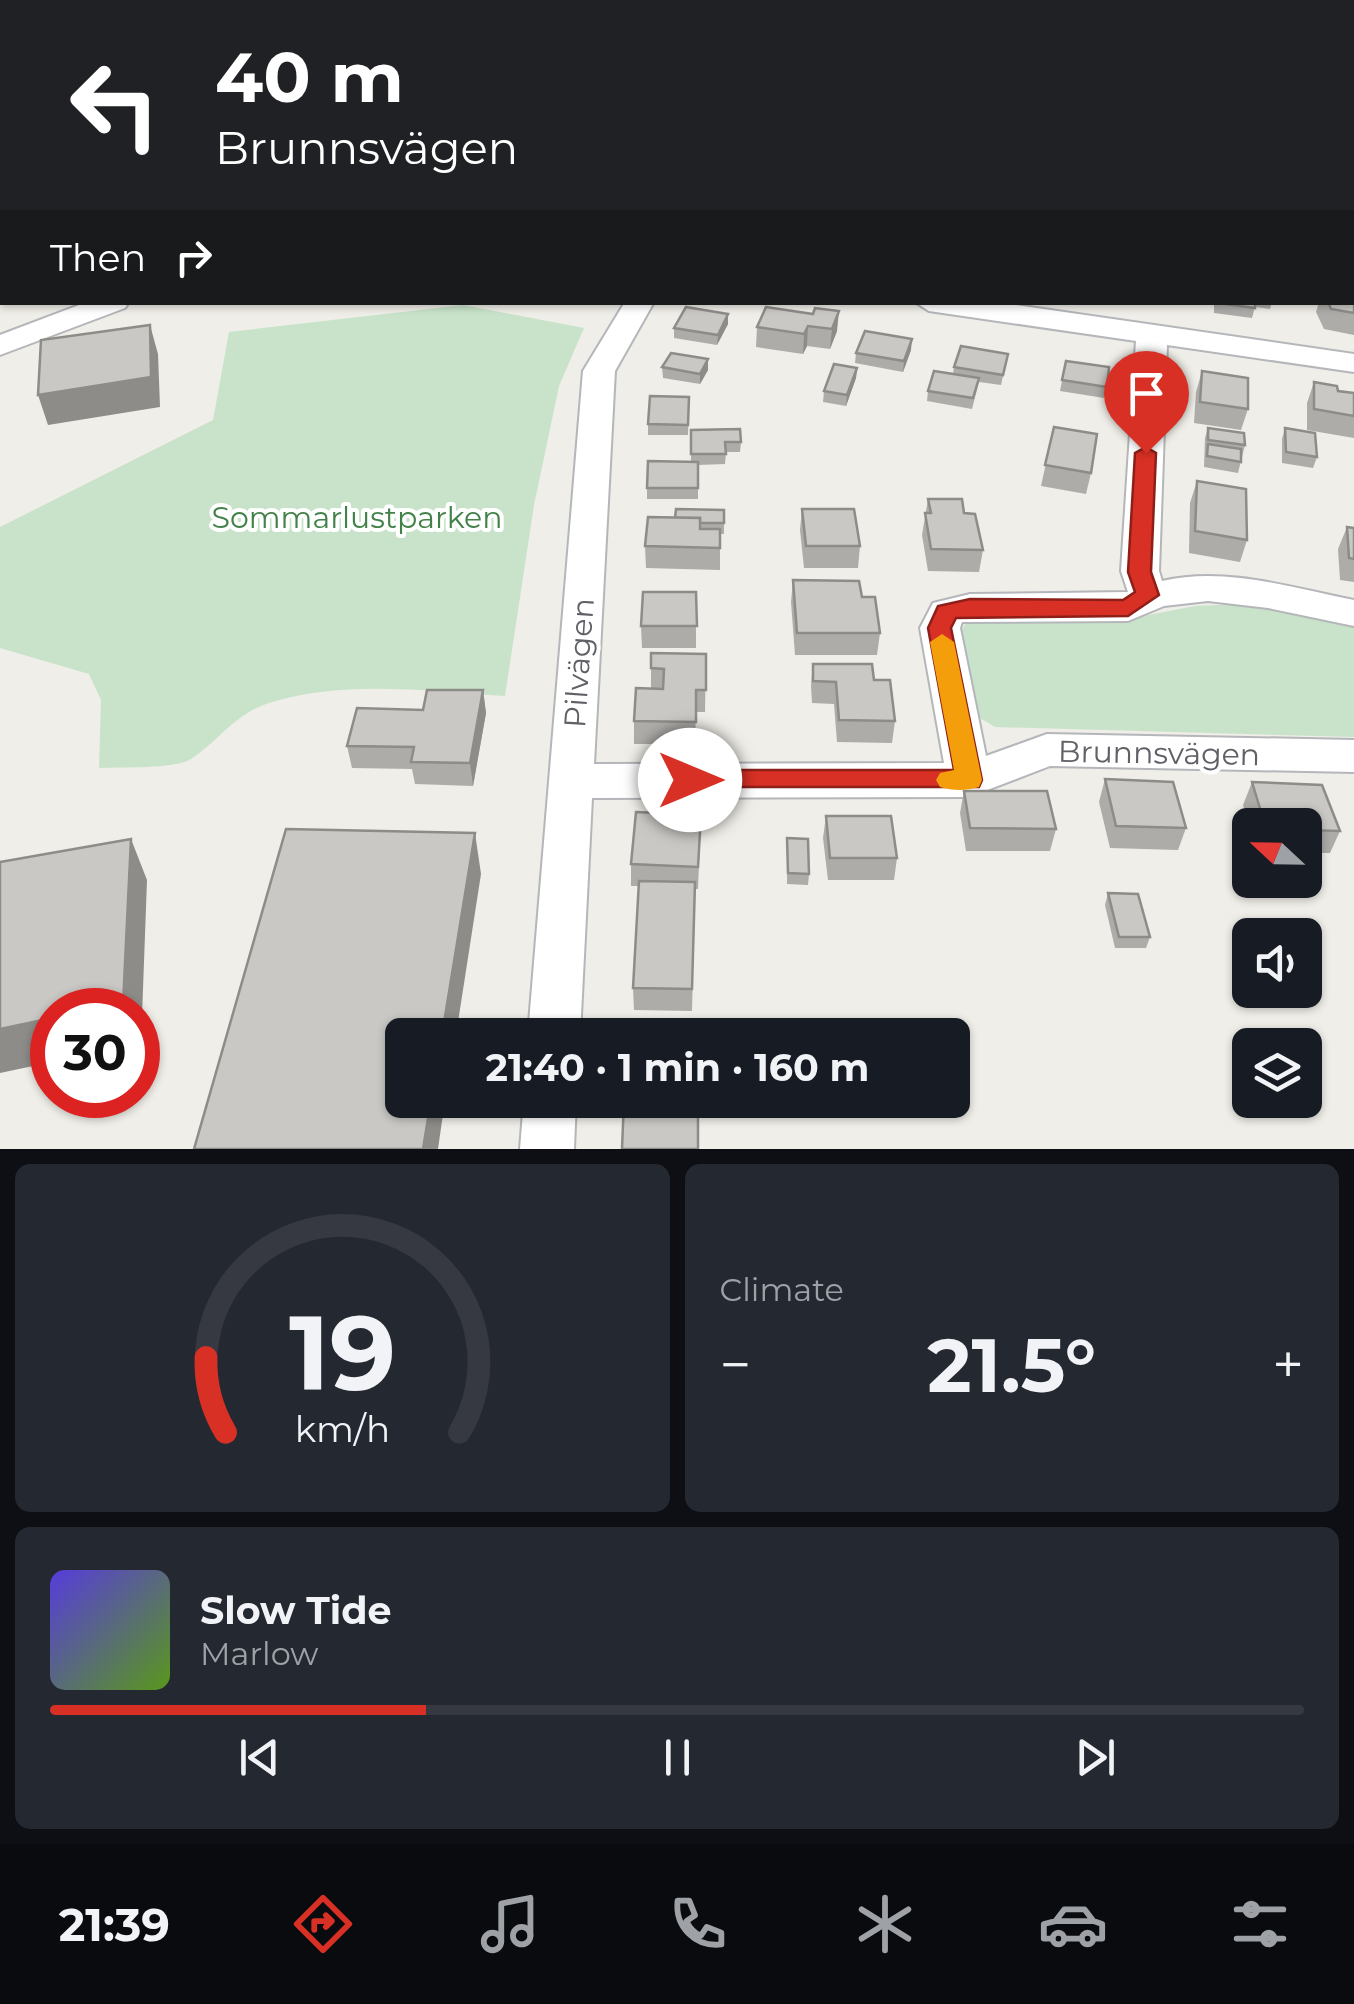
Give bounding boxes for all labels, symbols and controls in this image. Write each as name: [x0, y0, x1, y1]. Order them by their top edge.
text: 40 m: [215, 34, 404, 120]
icon: left: [50, 40, 180, 170]
text: Brunnsvägen: [215, 120, 518, 175]
icon: right: [166, 230, 221, 285]
text: Then: [50, 234, 146, 281]
pin: [1104, 351, 1189, 454]
icon: arrive: [1119, 366, 1174, 421]
park label: Sommarlustparken: [212, 499, 502, 536]
street label: Pilvägen: [556, 597, 602, 729]
position arrow: [638, 728, 742, 832]
street label: Brunnsvägen: [1058, 733, 1260, 773]
north arrow: [1232, 808, 1322, 898]
map controls: [1232, 808, 1322, 1118]
button: sound: [1232, 918, 1322, 1008]
speed limit sign: 30: [30, 988, 160, 1118]
button: layers: [1232, 1028, 1322, 1118]
text: 21:40 · 1 min · 160 m: [486, 1044, 869, 1091]
text: Climate: [720, 1270, 844, 1309]
text: 19: [289, 1289, 396, 1416]
text: 21.5°: [927, 1319, 1096, 1411]
text: −: [720, 1331, 751, 1398]
text: +: [1272, 1331, 1304, 1398]
text: km/h: [295, 1407, 390, 1451]
text: Slow Tide: [200, 1587, 392, 1634]
text: Marlow: [200, 1634, 318, 1673]
icon: previous: [232, 1730, 287, 1785]
icon: pause: [650, 1730, 705, 1785]
icon: next: [1068, 1730, 1123, 1785]
icon: directions: [288, 1889, 358, 1959]
icon: music: [475, 1889, 545, 1959]
icon: phone: [663, 1889, 733, 1959]
icon: climate: [850, 1889, 920, 1959]
icon: car: [1038, 1889, 1108, 1959]
icon: filters: [1225, 1889, 1295, 1959]
text: 21:39: [59, 1897, 170, 1952]

